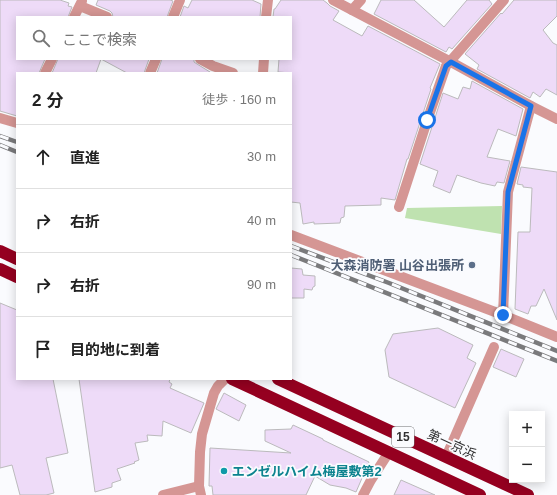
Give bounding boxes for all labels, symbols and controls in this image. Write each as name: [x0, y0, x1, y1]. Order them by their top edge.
search box: [16, 16, 292, 60]
icon: search: [30, 27, 52, 49]
text: ここで検索: [62, 31, 137, 48]
text: 2 分: [32, 91, 63, 110]
text: 徒歩 · 160 m: [202, 92, 276, 107]
route start: [418, 111, 436, 129]
icon: ahead: [32, 146, 54, 168]
text: 直進: [70, 149, 100, 166]
text: 30 m: [247, 149, 276, 164]
icon: right: [32, 210, 54, 232]
text: 右折: [70, 213, 100, 230]
text: 40 m: [247, 213, 276, 228]
place label: 大森消防署 山谷出張所: [330, 258, 464, 273]
marker: 大森消防署 山谷出張所: [467, 260, 477, 270]
icon: right: [32, 274, 54, 296]
text: 右折: [70, 277, 100, 294]
text: 90 m: [247, 277, 276, 292]
route end: [494, 306, 512, 324]
icon: arrive: [32, 338, 54, 360]
text: 目的地に到着: [70, 341, 160, 358]
map controls: [509, 411, 545, 483]
button: +: [509, 411, 545, 447]
road number: 15: [392, 427, 414, 447]
street label: 第一京浜: [425, 427, 479, 462]
button: −: [509, 447, 545, 483]
place label: エンゼルハイム梅屋敷第2: [232, 464, 382, 479]
marker: エンゼルハイム梅屋敷第2: [219, 466, 229, 476]

